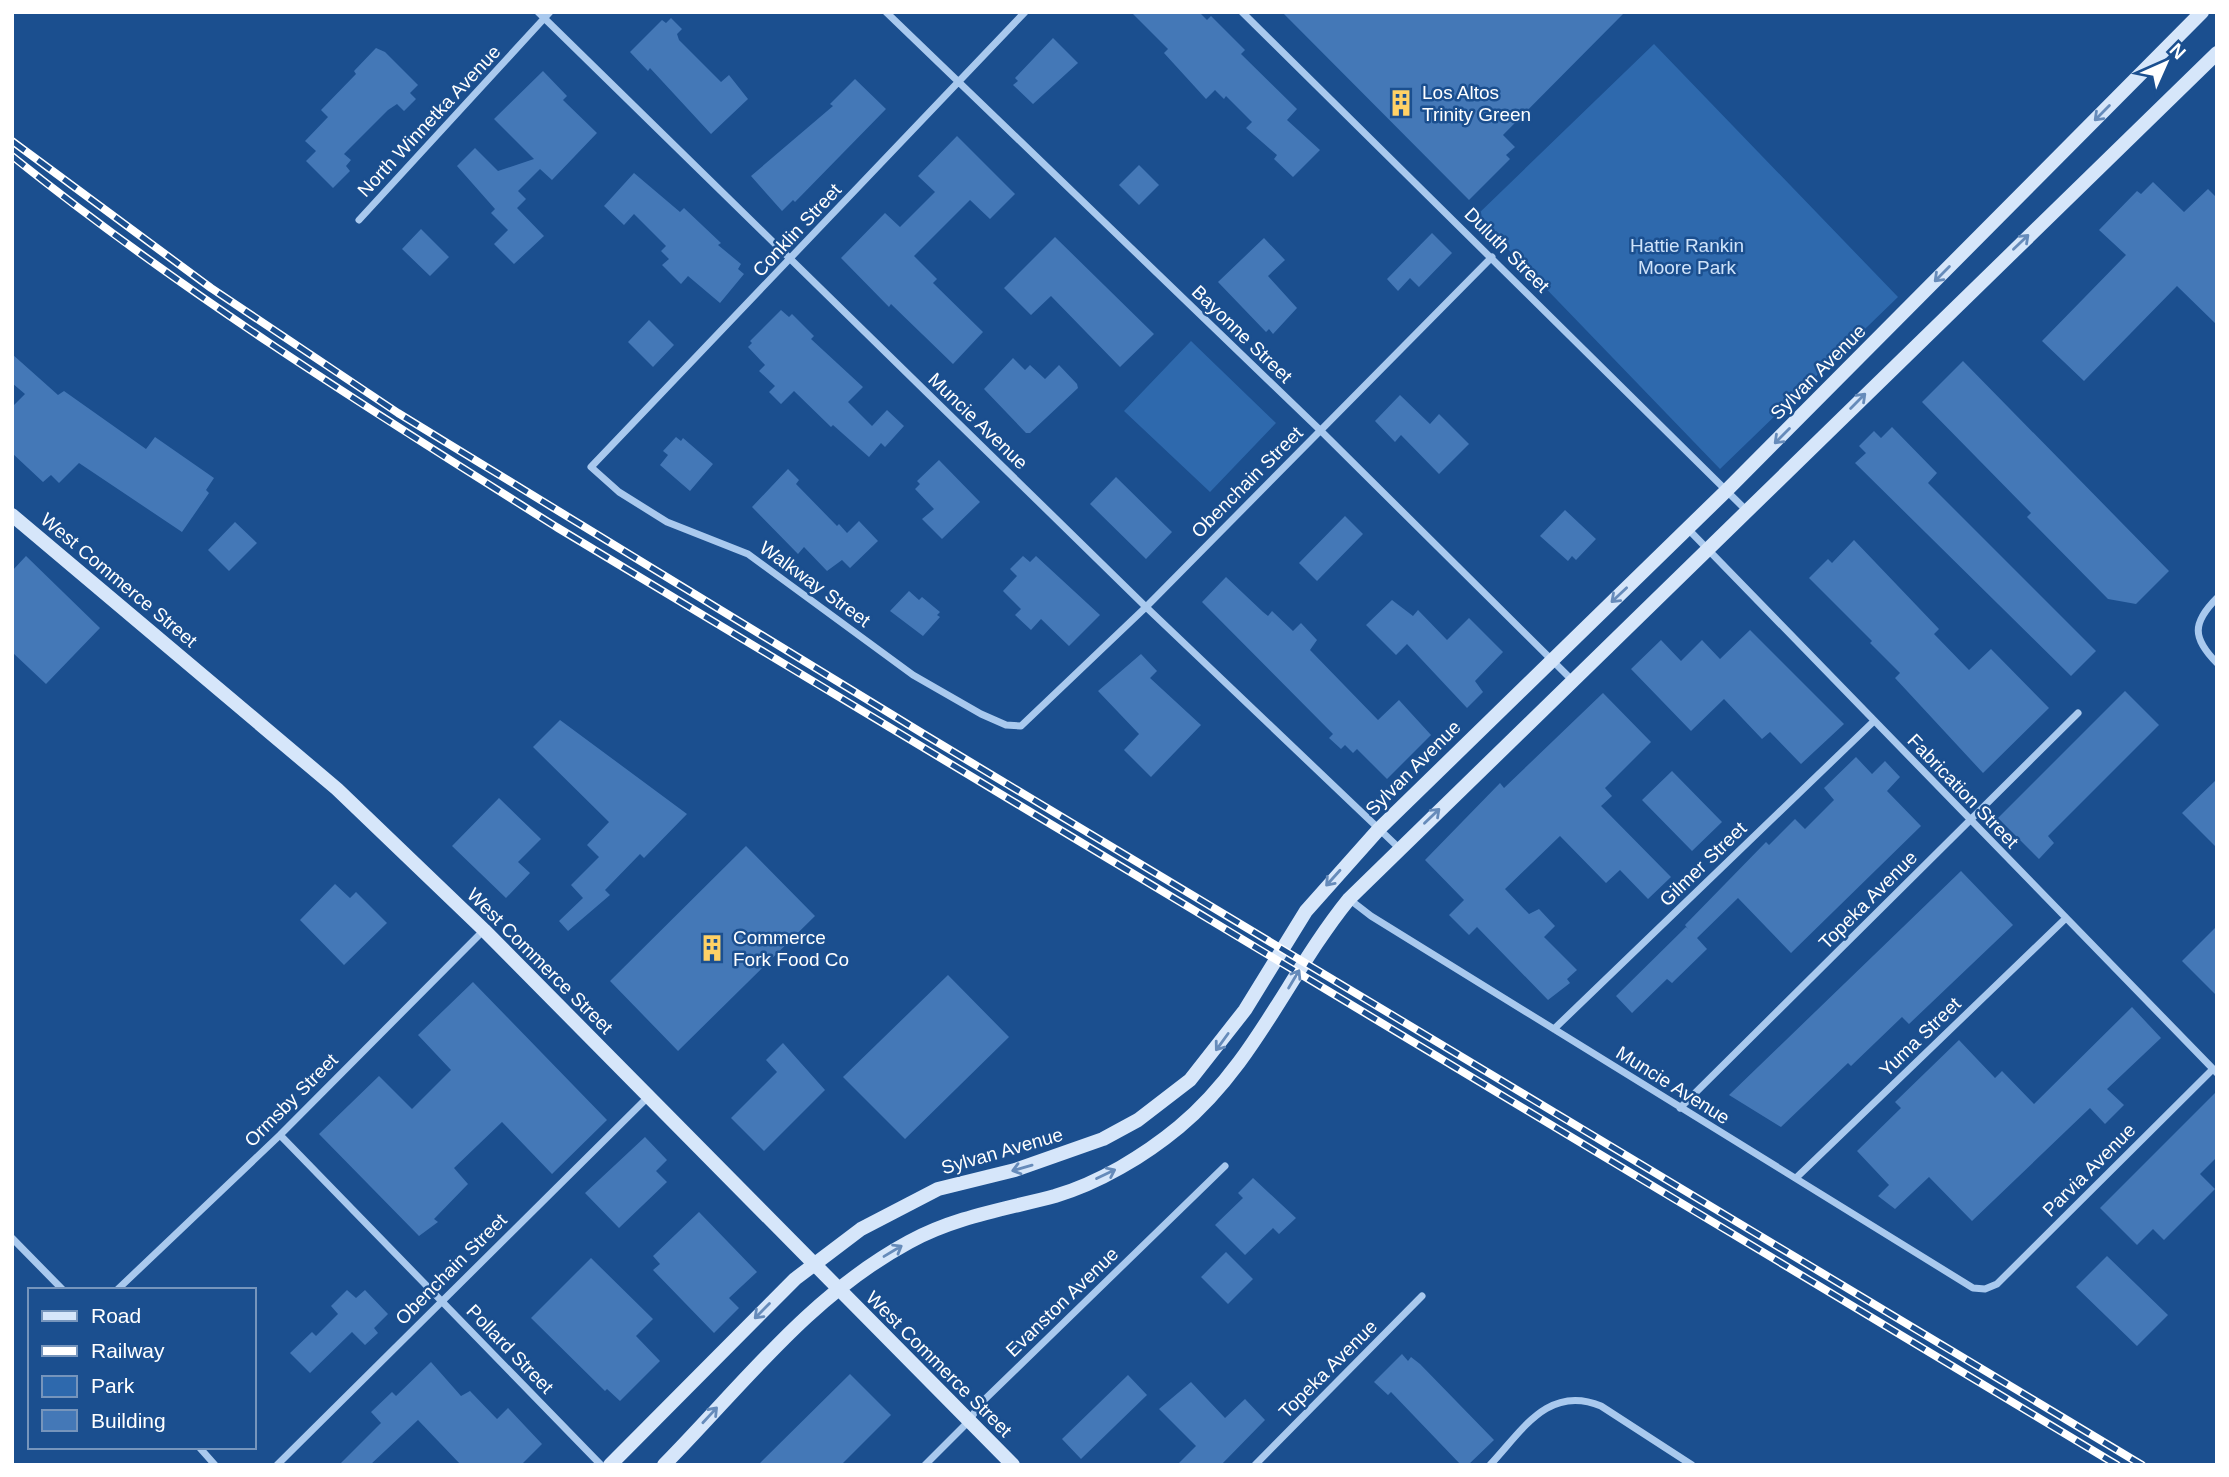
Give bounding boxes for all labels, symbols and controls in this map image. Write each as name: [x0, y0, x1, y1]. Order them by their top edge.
north arrow: [2131, 28, 2201, 98]
text: N: [2165, 39, 2190, 64]
street label: North Winnetka Avenue: [353, 41, 505, 201]
place label: Los Altos Trinity Green: [1422, 82, 1531, 125]
building icon: Los Altos Trinity Green: [1386, 88, 1416, 118]
one-way arrow: [2094, 104, 2111, 121]
street label: Conklin Street: [749, 179, 846, 281]
street label: Duluth Street: [1460, 203, 1554, 297]
one-way arrow: [2012, 234, 2029, 251]
park label: Hattie Rankin Moore Park: [1630, 235, 1744, 278]
one-way arrow: [1933, 265, 1950, 282]
street label: Bayonne Street: [1188, 281, 1297, 388]
street label: Sylvan Avenue: [1766, 320, 1870, 424]
street label: Muncie Avenue: [924, 368, 1032, 474]
one-way arrow: [1849, 393, 1866, 410]
street label: Obenchain Street: [1187, 422, 1307, 542]
one-way arrow: [1773, 427, 1790, 444]
street label: West Commerce Street: [37, 509, 202, 652]
street label: Walkway Street: [756, 537, 875, 631]
one-way arrow: [1611, 586, 1628, 603]
street label: Sylvan Avenue: [1361, 716, 1465, 820]
street label: Fabrication Street: [1903, 730, 2023, 853]
one-way arrow: [1423, 808, 1440, 825]
street label: Gilmer Street: [1655, 817, 1751, 910]
street label: Topeka Avenue: [1815, 847, 1921, 953]
one-way arrow: [1325, 869, 1341, 887]
street label: West Commerce Street: [463, 884, 618, 1039]
place label: Commerce Fork Food Co: [733, 927, 849, 970]
building icon: Commerce Fork Food Co: [697, 933, 727, 963]
one-way arrow: [1287, 970, 1301, 990]
street label: Yuma Street: [1875, 993, 1965, 1081]
one-way arrow: [1215, 1032, 1230, 1051]
street label: Muncie Avenue: [1612, 1042, 1734, 1128]
street label: Ormsby Street: [240, 1049, 342, 1151]
street label: Parvia Avenue: [2038, 1119, 2140, 1221]
street label: Sylvan Avenue: [939, 1124, 1065, 1178]
one-way arrow: [1012, 1162, 1034, 1175]
one-way arrow: [1095, 1167, 1116, 1180]
street label: Obenchain Street: [391, 1209, 511, 1329]
street label: Evanston Avenue: [1002, 1243, 1122, 1361]
one-way arrow: [883, 1244, 903, 1258]
street label: West Commerce Street: [862, 1287, 1017, 1442]
legend: [28, 1288, 256, 1449]
street label: Pollard Street: [462, 1300, 558, 1398]
one-way arrow: [754, 1302, 771, 1319]
text: Road: [91, 1304, 141, 1327]
street label: Topeka Avenue: [1275, 1316, 1381, 1422]
text: Railway: [91, 1339, 165, 1362]
text: Park: [91, 1374, 135, 1397]
one-way arrow: [702, 1407, 719, 1424]
text: Building: [91, 1409, 166, 1432]

